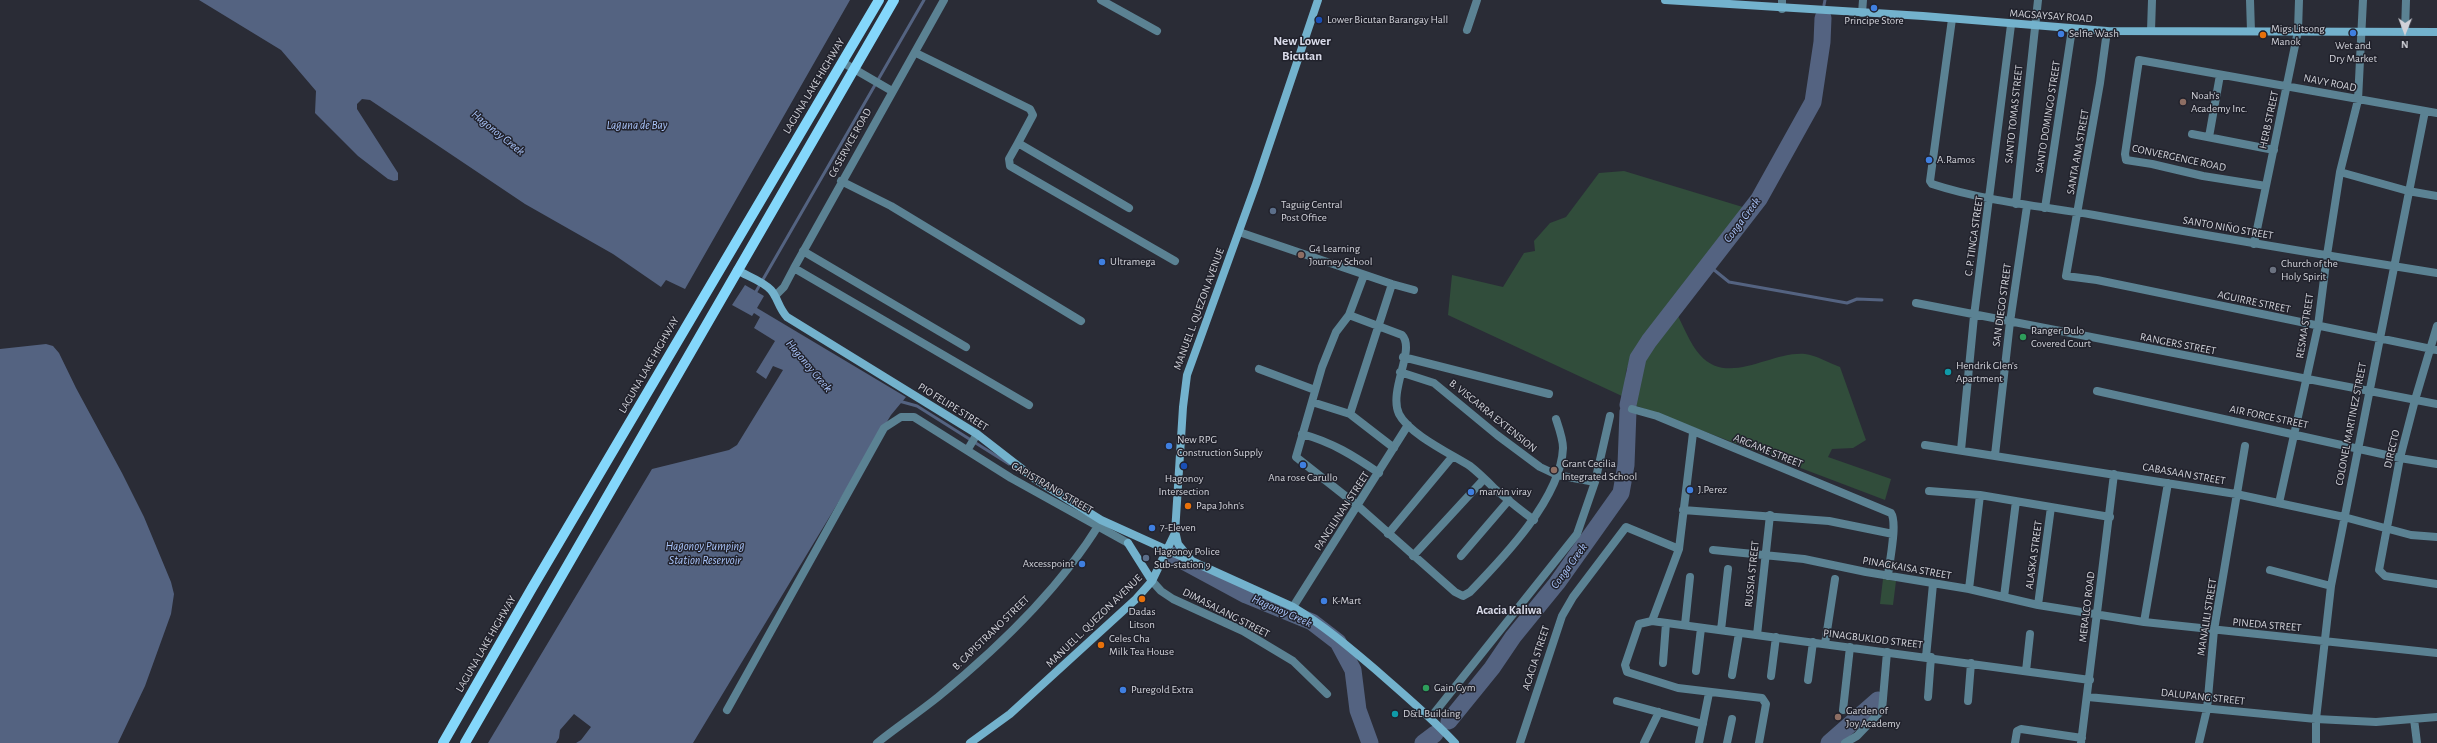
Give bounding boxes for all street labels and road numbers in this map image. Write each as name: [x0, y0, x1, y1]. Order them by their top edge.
street label: MAGSAYSAY ROAD: [2009, 7, 2093, 25]
street label: LAGUNA LAKE HIGHWAY: [780, 36, 848, 136]
street label: SANTO DOMINGO STREET: [2033, 60, 2063, 174]
street label: SANTO TOMAS STREET: [2002, 64, 2026, 164]
street label: NAVY ROAD: [2302, 71, 2358, 95]
street label: HERB STREET: [2256, 90, 2282, 150]
street label: C6 SERVICE ROAD: [826, 106, 874, 180]
street label: SANTA ANA STREET: [2064, 108, 2092, 196]
street label: CONVERGENCE ROAD: [2131, 142, 2227, 174]
street label: C. P. TINGA STREET: [1962, 195, 1986, 277]
street label: SANTO NIÑO STREET: [2182, 214, 2274, 242]
street label: MANUEL L. QUEZON AVENUE: [1171, 246, 1227, 372]
street label: SAN DIEGO STREET: [1990, 263, 2014, 347]
street label: AGUIRRE STREET: [2216, 288, 2292, 316]
street label: RESMA STREET: [2293, 292, 2317, 360]
street label: LAGUNA LAKE HIGHWAY: [616, 314, 682, 416]
street label: RANGERS STREET: [2139, 330, 2217, 358]
street label: COLONEL MARTINEZ STREET: [2333, 361, 2369, 487]
street label: B. VISCARRA EXTENSION: [1447, 377, 1539, 455]
street label: PIO FELIPE STREET: [915, 380, 991, 434]
street label: AIR FORCE STREET: [2228, 402, 2310, 432]
street label: DIRECTO: [2381, 429, 2403, 469]
street label: ARGAME STREET: [1731, 431, 1805, 471]
street label: CAPISTRANO STREET: [1009, 459, 1095, 517]
street label: CABASAAN STREET: [2141, 460, 2227, 488]
street label: PANGILINAN STREET: [1312, 469, 1372, 553]
street label: ALASKA STREET: [2023, 520, 2045, 590]
street label: RUSSIA STREET: [1742, 540, 1762, 608]
street label: PINAGKAISA STREET: [1861, 554, 1953, 582]
street label: MERALCO ROAD: [2076, 571, 2098, 643]
street label: MANUEL L. QUEZON AVENUE: [1043, 572, 1145, 670]
street label: MANALILI STREET: [2194, 577, 2220, 657]
street label: DIMASALANG STREET: [1180, 585, 1272, 641]
street label: LAGUNA LAKE HIGHWAY: [453, 593, 519, 695]
street label: B. CAPISTRANO STREET: [950, 593, 1032, 673]
street label: PINEDA STREET: [2232, 615, 2302, 635]
street label: ACACIA STREET: [1519, 624, 1553, 692]
street label: PINAGBUKLOD STREET: [1822, 626, 1924, 652]
street label: DALUPANG STREET: [2160, 686, 2246, 708]

